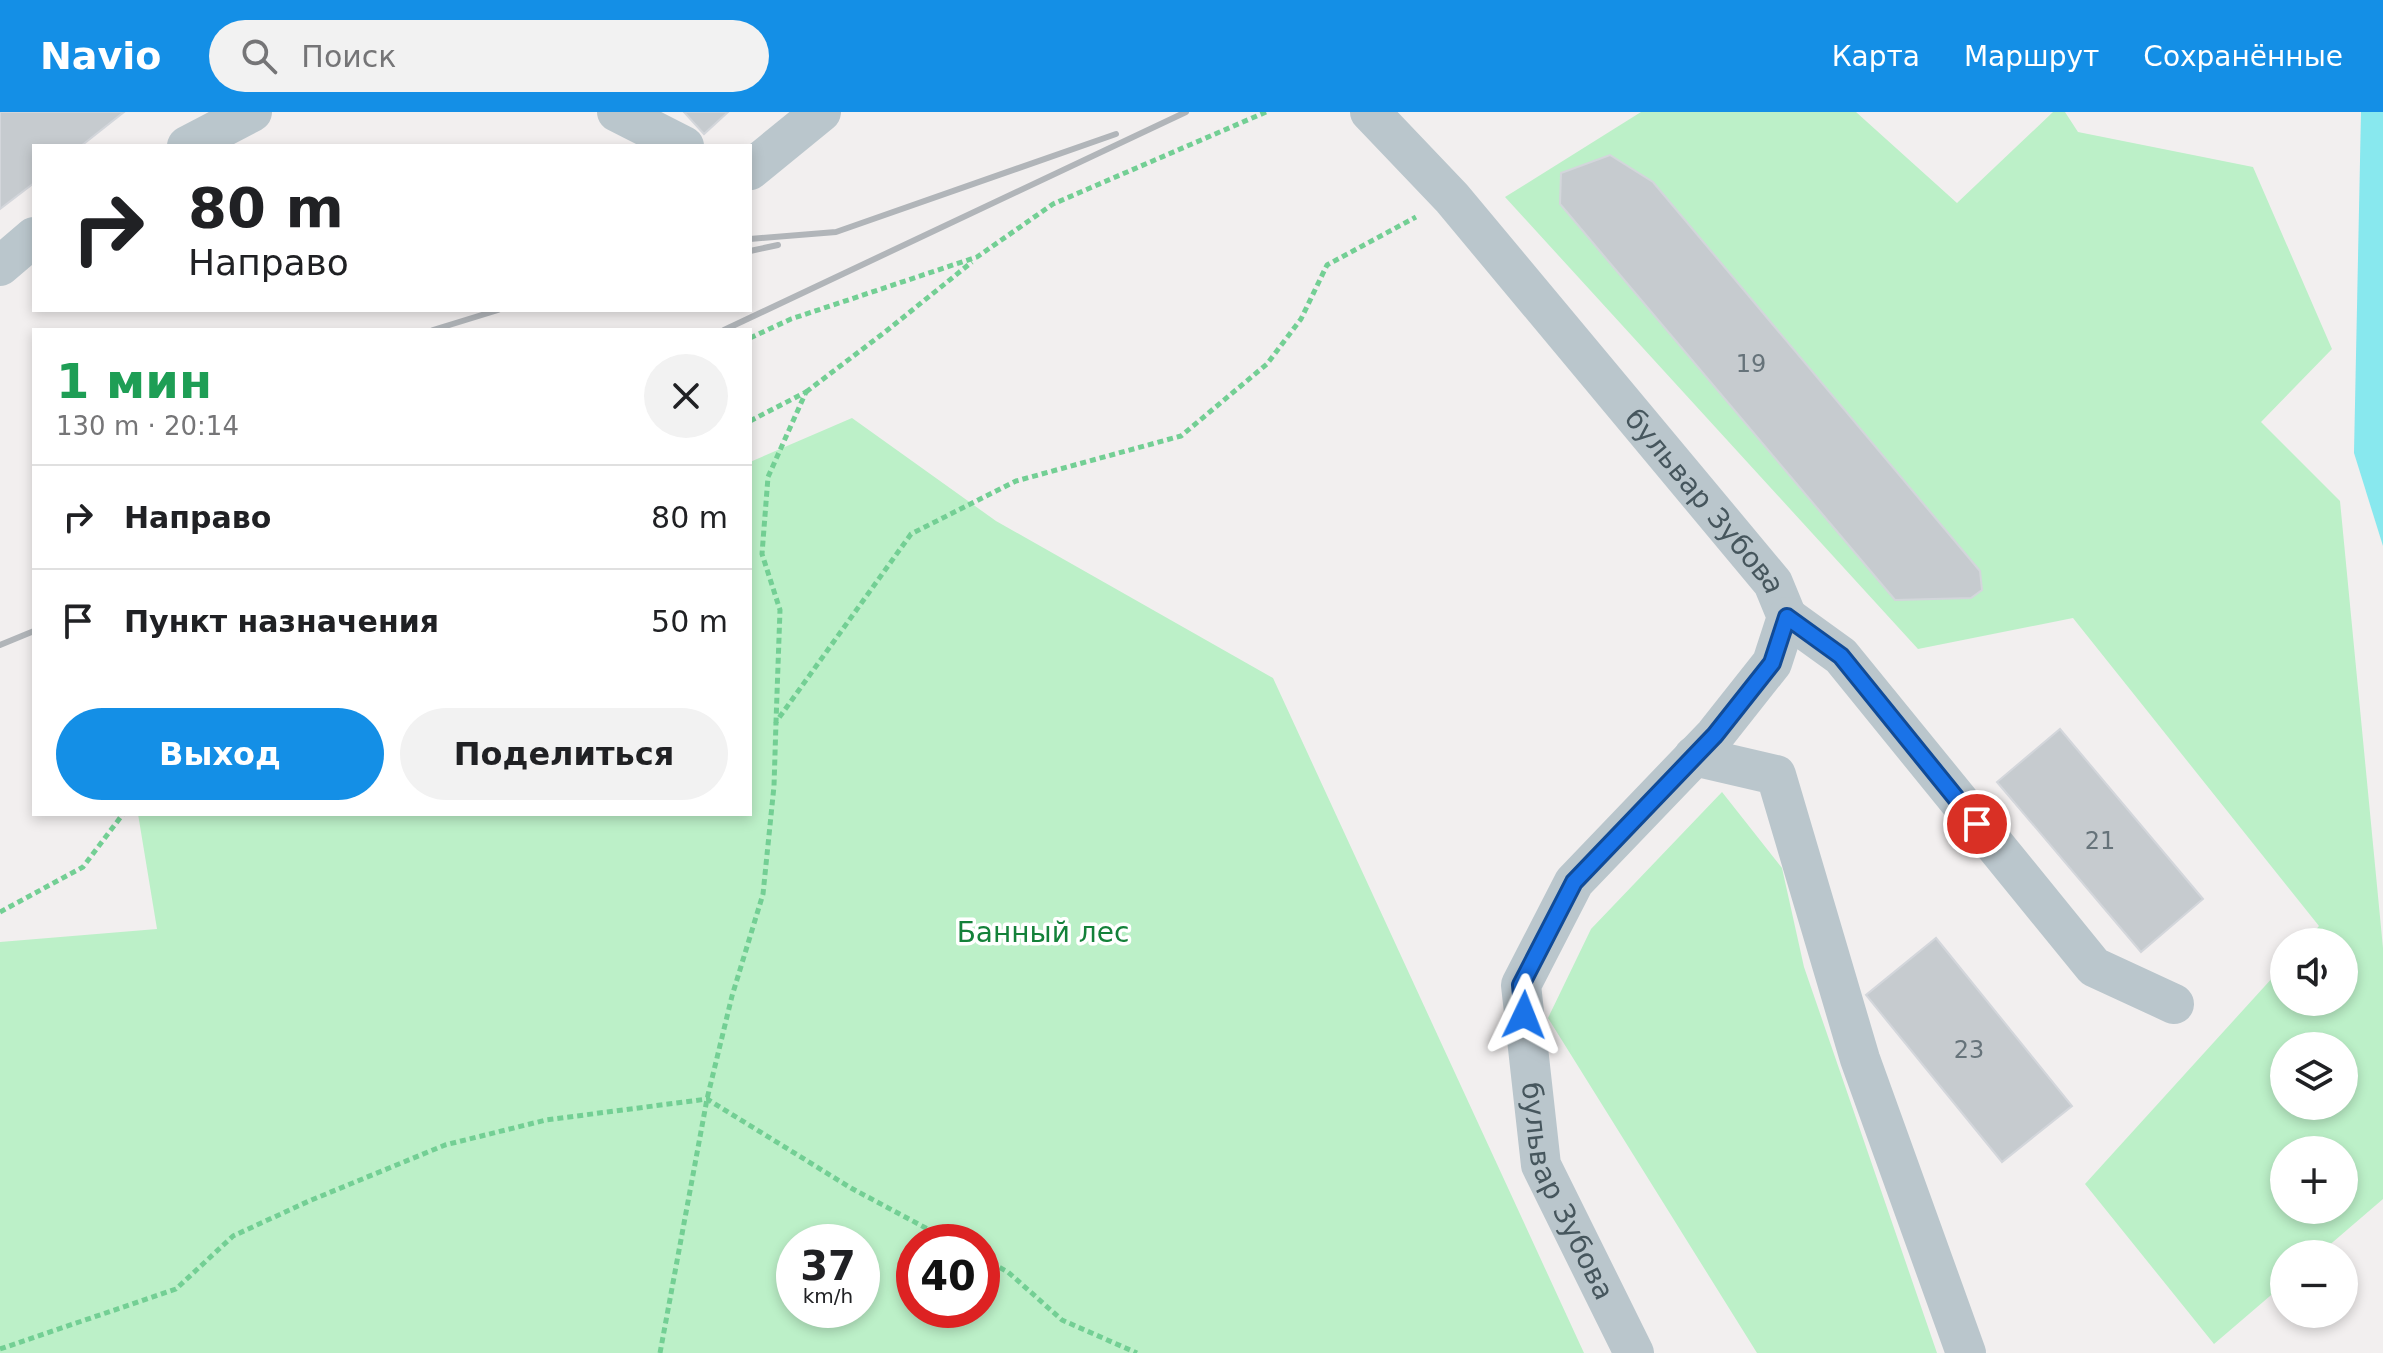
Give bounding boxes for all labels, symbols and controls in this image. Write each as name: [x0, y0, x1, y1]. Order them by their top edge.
search box: [209, 20, 769, 92]
text: Navio: [40, 34, 161, 78]
icon: search: [237, 34, 281, 78]
text: Поиск: [301, 39, 396, 74]
text: Карта: [1832, 40, 1920, 73]
text: Маршрут: [1964, 40, 2099, 73]
text: Сохранённые: [2143, 40, 2343, 73]
text: 80 m: [188, 175, 344, 240]
icon: right: [56, 176, 160, 280]
text: Направо: [188, 242, 349, 283]
house number: 19: [1736, 350, 1766, 378]
text: 1 мин: [56, 353, 212, 409]
button: close: [644, 354, 728, 438]
street label: бульвар Зубова: [1618, 402, 1792, 598]
text: 130 m · 20:14: [56, 411, 239, 441]
icon: right: [56, 495, 100, 539]
text: Направо: [124, 500, 271, 535]
text: 80 m: [651, 500, 728, 535]
icon: arrive: [56, 599, 100, 643]
text: Пункт назначения: [124, 604, 439, 639]
text: 50 m: [651, 604, 728, 639]
button: Выход: [56, 708, 384, 800]
button: Поделиться: [400, 708, 728, 800]
pin: [1943, 790, 2011, 858]
icon: arrive: [1955, 802, 1999, 846]
house number: 21: [2085, 827, 2115, 855]
park label: Банный лес: [957, 916, 1129, 949]
map controls: [2270, 928, 2358, 1328]
button: sound: [2270, 928, 2358, 1016]
position arrow: [1482, 973, 1566, 1057]
button: layers: [2270, 1032, 2358, 1120]
house number: 23: [1954, 1036, 1984, 1064]
street label: бульвар Зубова: [1515, 1080, 1621, 1305]
button: +: [2270, 1136, 2358, 1224]
speed limit sign: 40: [896, 1224, 1000, 1328]
button: −: [2270, 1240, 2358, 1328]
text: 37: [800, 1243, 856, 1289]
text: km/h: [803, 1284, 853, 1308]

